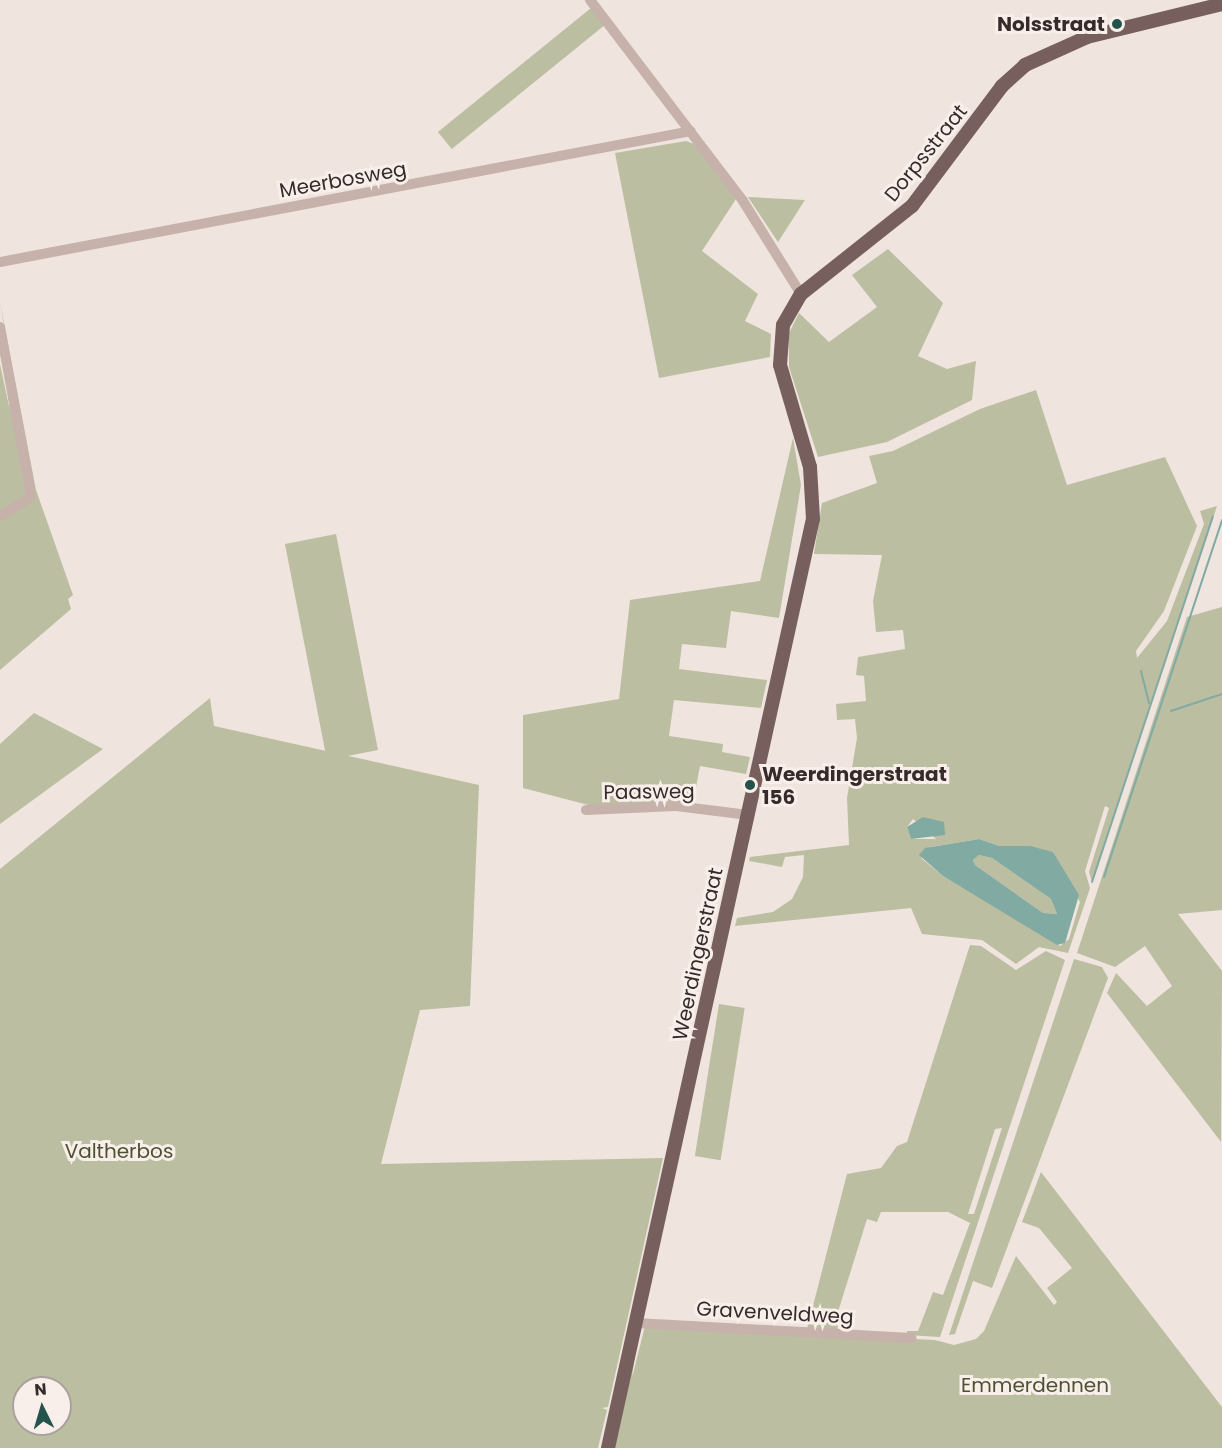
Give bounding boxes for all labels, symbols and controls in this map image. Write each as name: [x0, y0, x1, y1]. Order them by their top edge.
place label: Nolsstraat: [997, 12, 1105, 36]
marker: Nolsstraat: [1110, 17, 1124, 31]
street label: Dorpsstraat: [880, 100, 972, 206]
street label: Meerbosweg: [278, 157, 408, 203]
place label: Weerdingerstraat 156: [762, 762, 947, 809]
marker: Weerdingerstraat 156: [743, 778, 757, 792]
street label: Paasweg: [603, 779, 695, 805]
street label: Weerdingerstraat: [668, 865, 728, 1043]
park label: Valtherbos: [65, 1139, 173, 1163]
street label: Gravenveldweg: [696, 1297, 854, 1329]
park label: Emmerdennen: [961, 1373, 1109, 1397]
north arrow: [12, 1376, 72, 1436]
text: N: [34, 1378, 48, 1402]

